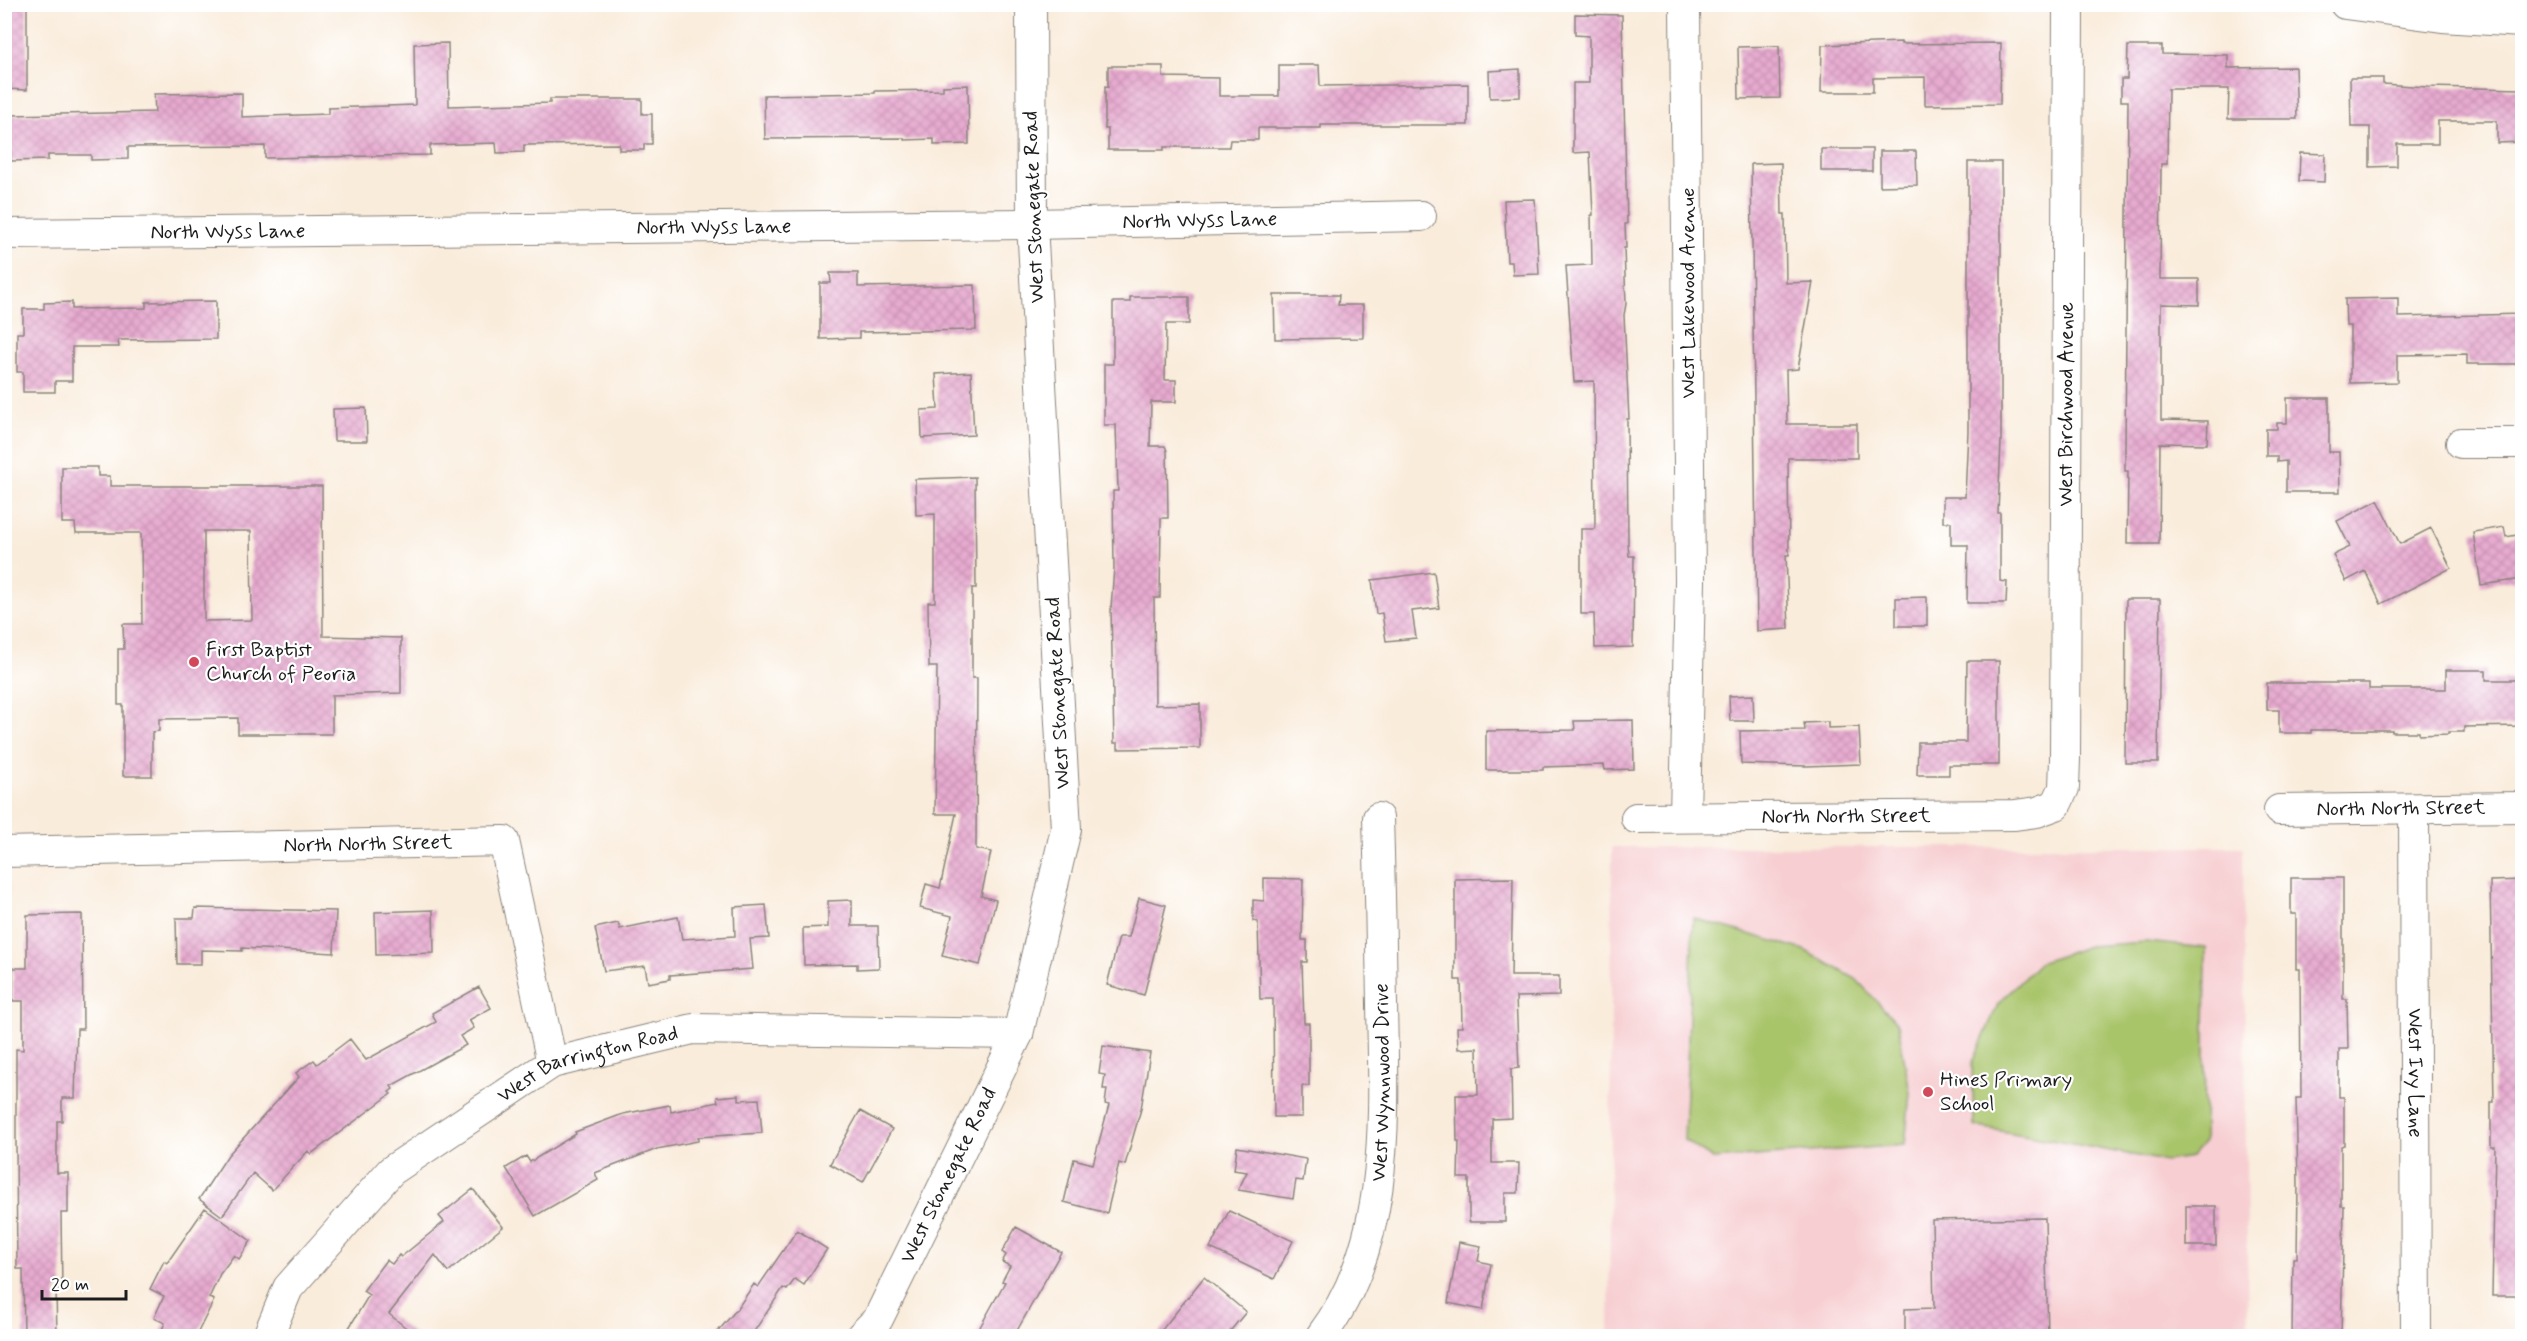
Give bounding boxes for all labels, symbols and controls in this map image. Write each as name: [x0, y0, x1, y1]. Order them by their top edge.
street label: West Stonegate Road: [1017, 110, 1051, 304]
street label: West Lakewood Avenue: [1674, 188, 1702, 398]
street label: North Wyss Lane: [1122, 205, 1278, 236]
street label: North Wyss Lane: [636, 212, 792, 242]
street label: North Wyss Lane: [150, 217, 306, 247]
street label: West Birchwood Avenue: [2052, 302, 2081, 507]
street label: West Stonegate Road: [1039, 596, 1077, 790]
place label: First Baptist Church of Peoria: [206, 636, 356, 688]
marker: First Baptist Church of Peoria: [187, 655, 201, 669]
street label: North North Street: [2316, 793, 2486, 824]
street label: North North Street: [1761, 802, 1931, 831]
street label: North North Street: [283, 828, 453, 860]
street label: West Wynnwood Drive: [1364, 983, 1397, 1183]
street label: West Ivy Lane: [2401, 1008, 2429, 1138]
street label: West Barrington Road: [492, 1019, 681, 1110]
place label: Hines Primary School: [1940, 1066, 2072, 1118]
street label: West Stonegate Road: [894, 1083, 1004, 1268]
marker: Hines Primary School: [1921, 1085, 1935, 1099]
scale bar: [42, 1263, 126, 1301]
text: 20 m: [51, 1273, 89, 1297]

